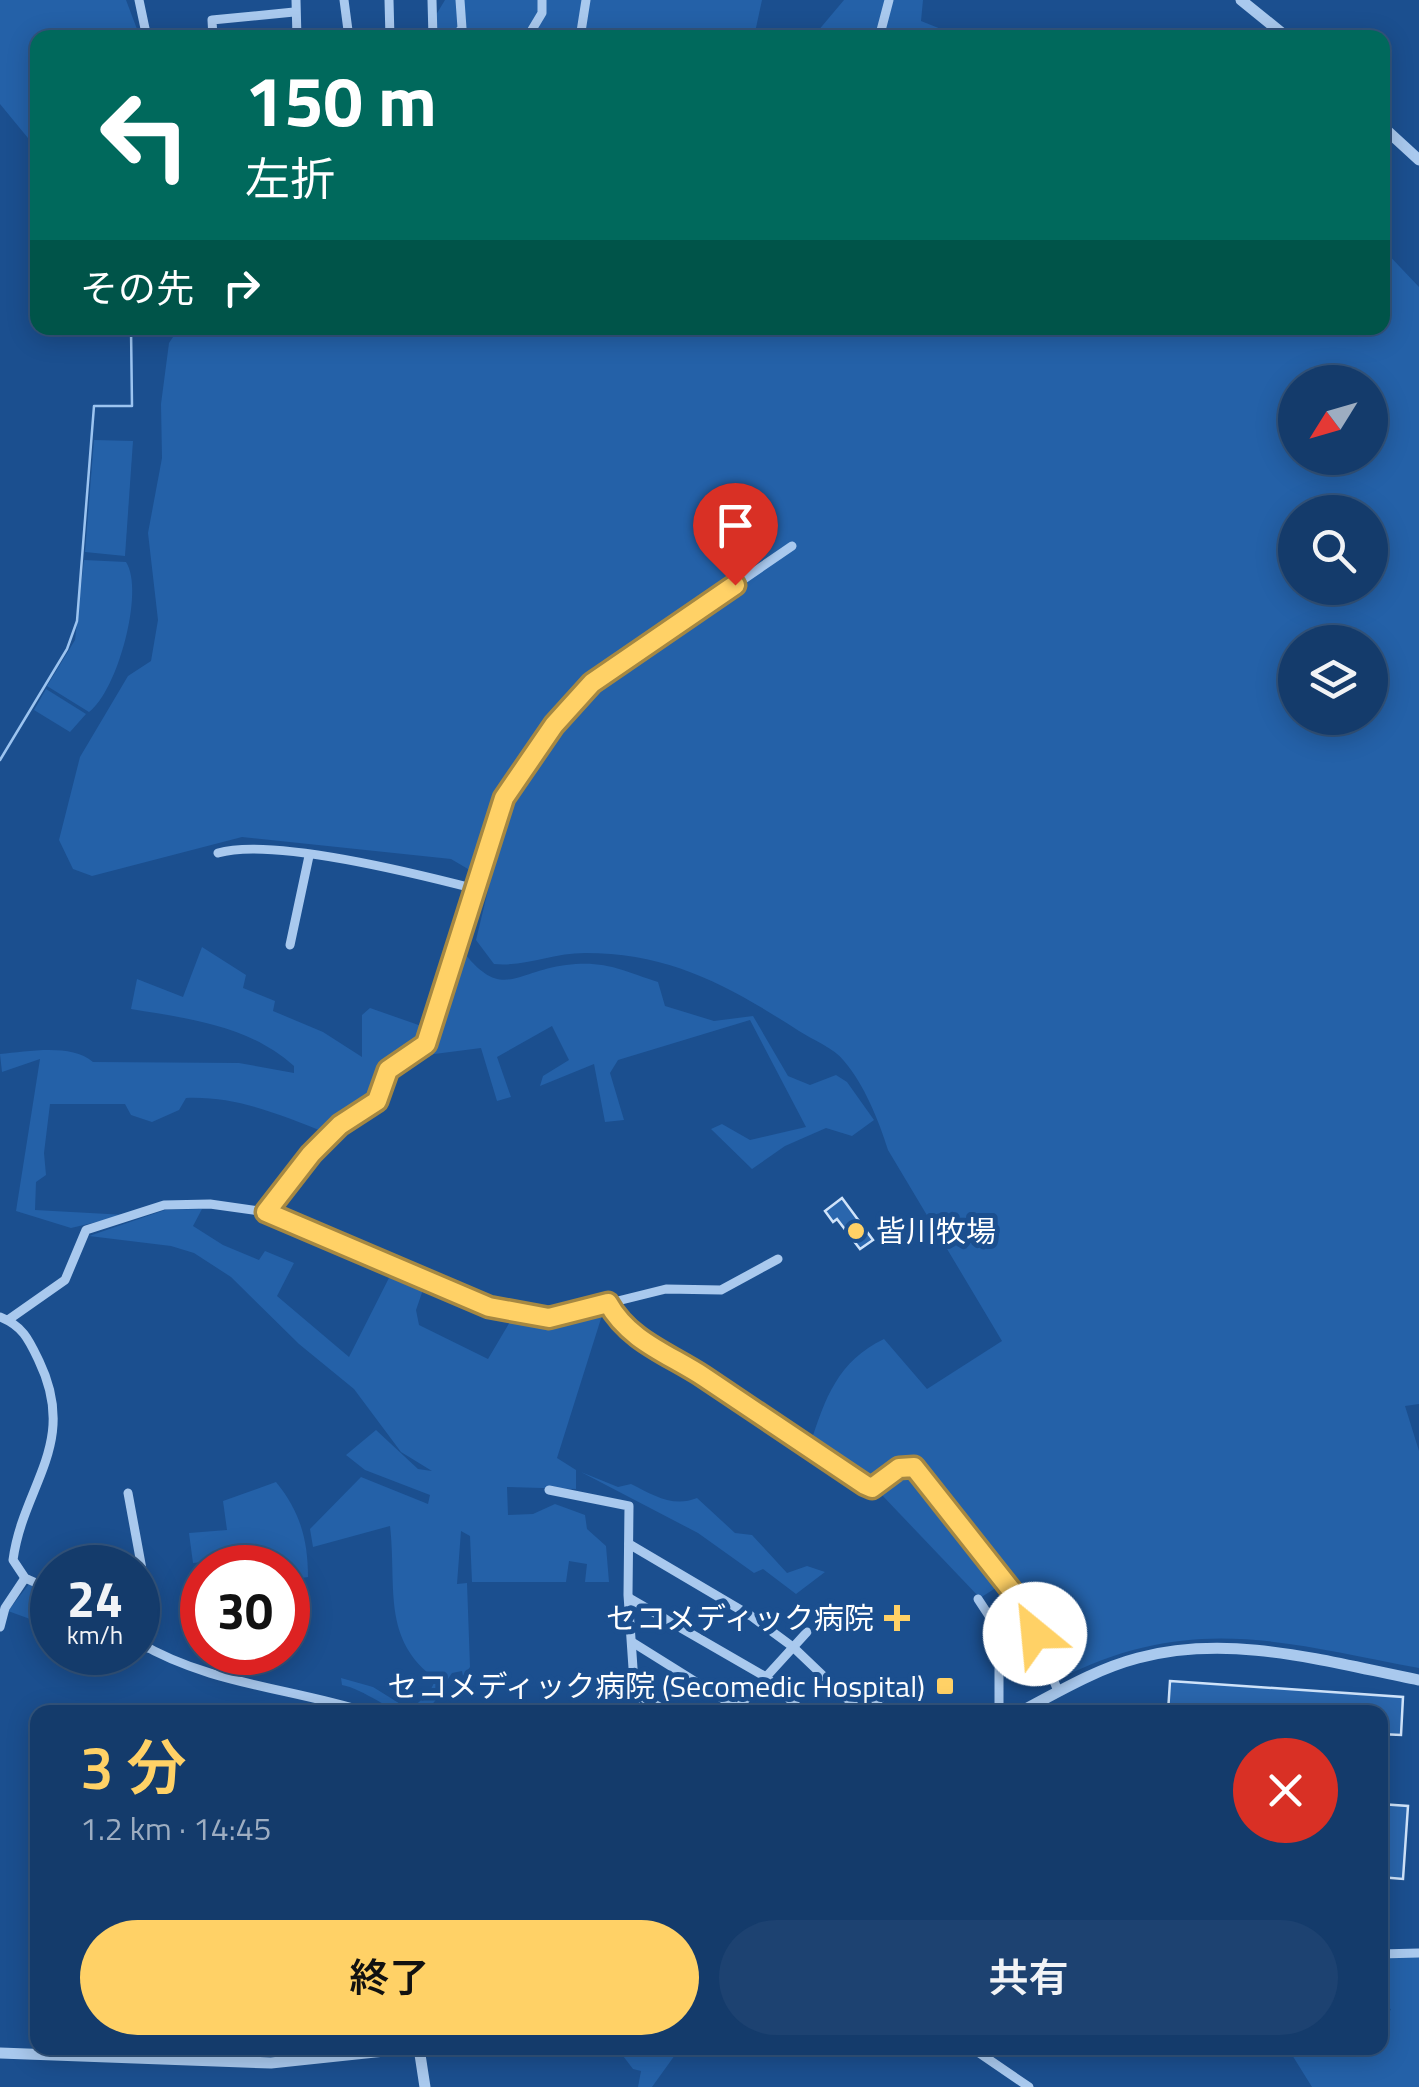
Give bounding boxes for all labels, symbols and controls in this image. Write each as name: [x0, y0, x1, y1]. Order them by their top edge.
text: 150 m: [245, 47, 437, 153]
icon: left: [80, 70, 210, 200]
text: 左折: [245, 144, 335, 212]
text: その先: [80, 259, 194, 317]
icon: right: [214, 260, 269, 315]
north arrow: [1278, 365, 1388, 475]
map controls: [1278, 365, 1388, 735]
pin: [693, 483, 778, 586]
button: search: [1278, 495, 1388, 605]
icon: arrive: [708, 498, 763, 553]
button: layers: [1278, 625, 1388, 735]
place label: 皆川牧場: [876, 1208, 996, 1254]
marker: 皆川牧場: [845, 1220, 867, 1242]
speed limit sign: 30: [180, 1545, 310, 1675]
text: 24: [67, 1560, 123, 1636]
position arrow: [983, 1582, 1087, 1686]
place label: セコメディック病院: [606, 1595, 874, 1641]
marker: セコメディック病院: [884, 1605, 910, 1631]
text: km/h: [67, 1616, 123, 1654]
place label: セコメディック病院 (Secomedic Hospital): [387, 1663, 925, 1709]
marker: セコメディック病院 (Secomedic Hospital): [934, 1675, 956, 1697]
text: 3 分: [80, 1721, 187, 1812]
button: close: [1233, 1738, 1338, 1843]
text: 1.2 km · 14:45: [80, 1804, 272, 1852]
button: 終了: [80, 1920, 699, 2035]
button: 共有: [719, 1920, 1338, 2035]

